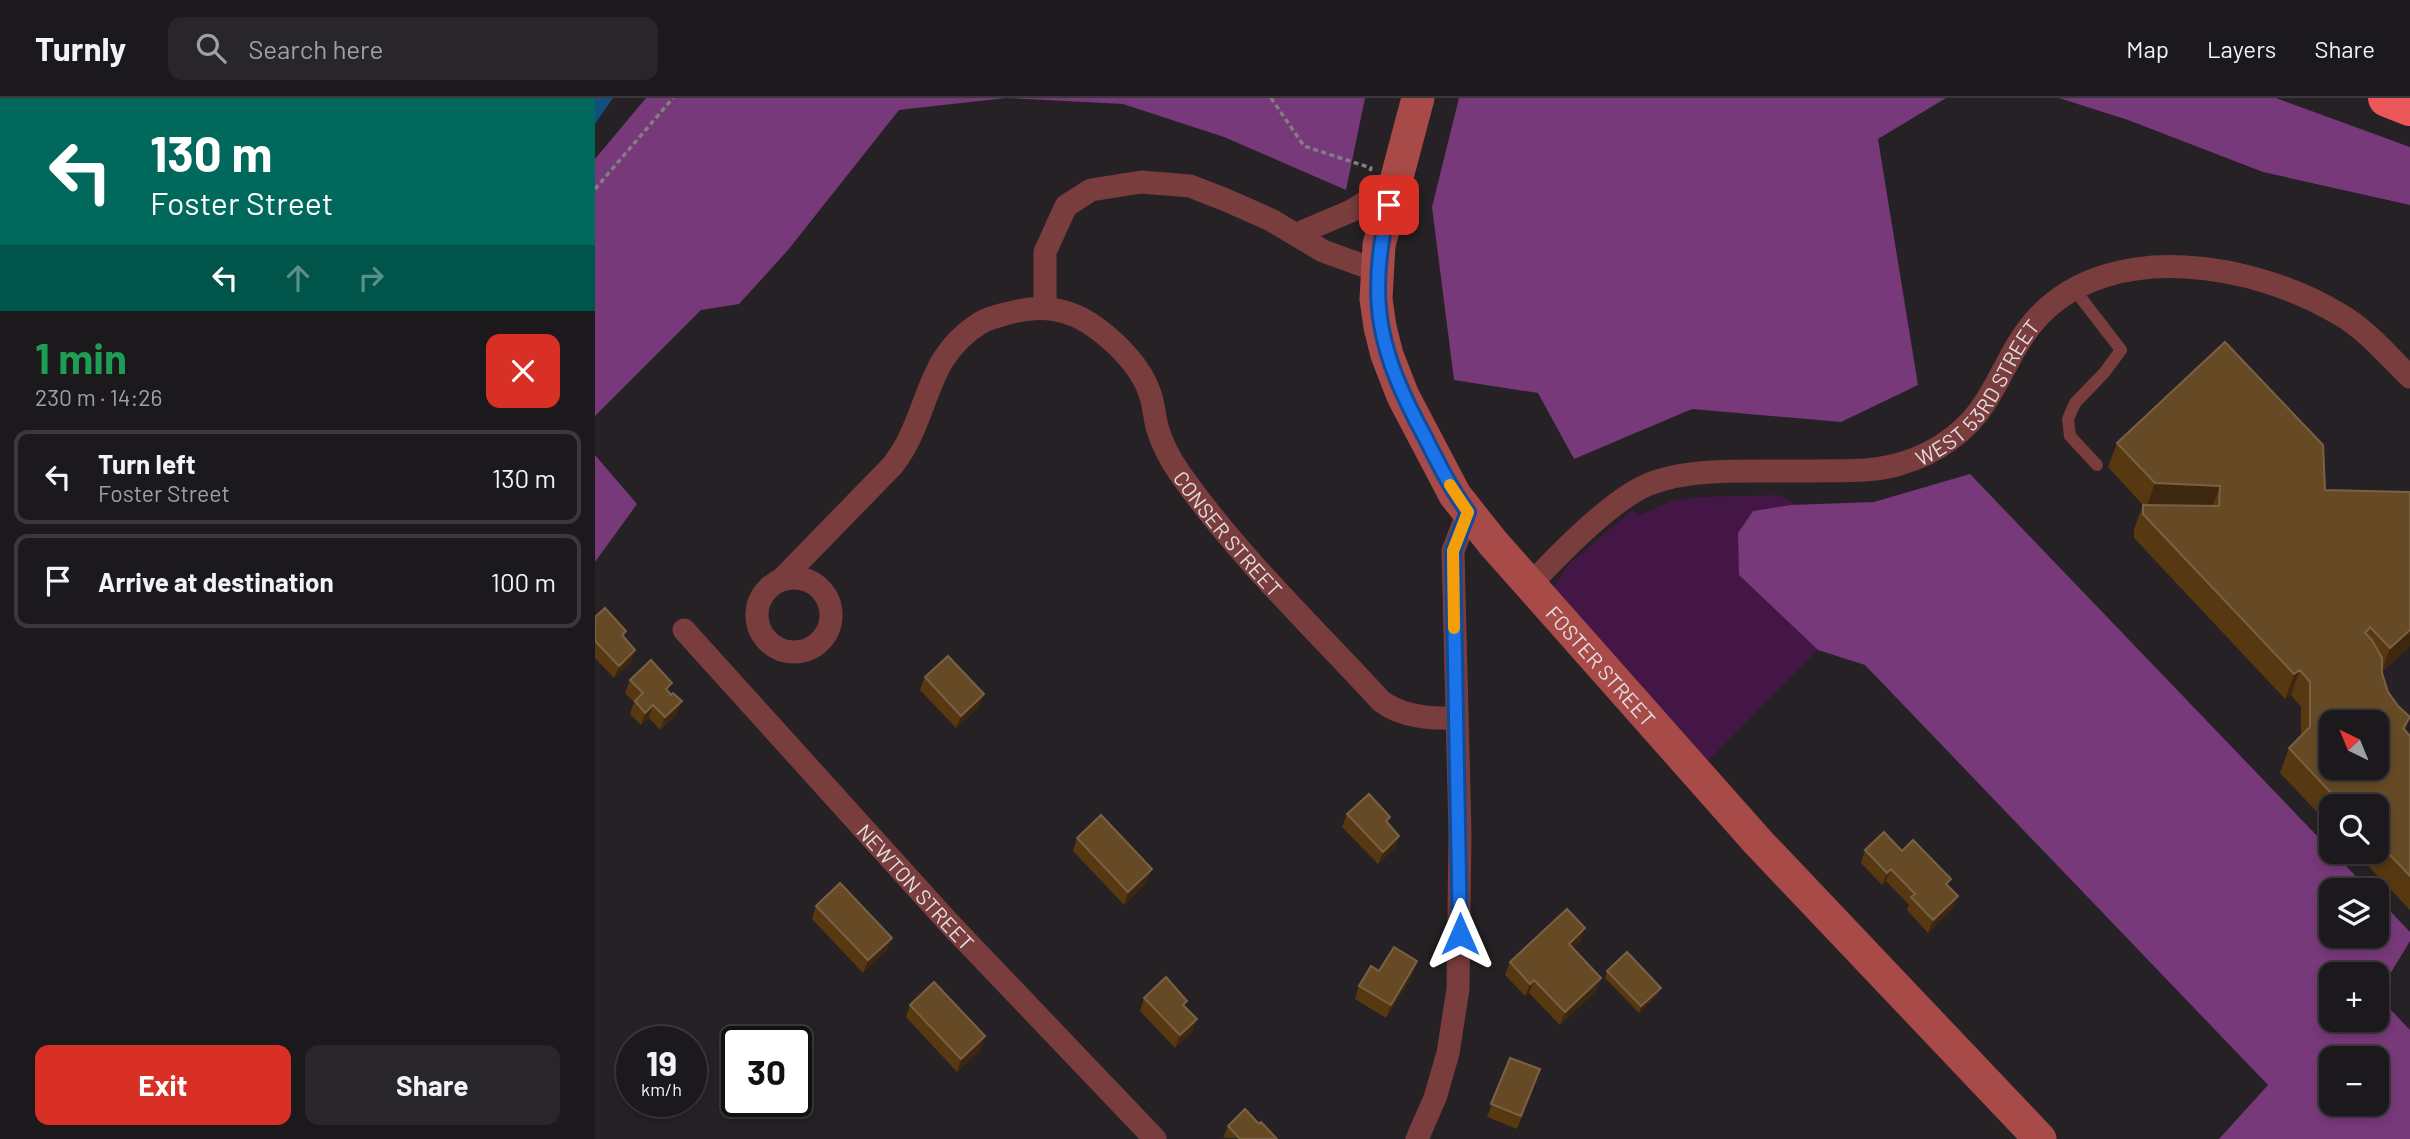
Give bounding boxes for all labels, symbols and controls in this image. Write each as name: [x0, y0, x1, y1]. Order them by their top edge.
search box: [168, 17, 658, 80]
text: Turnly: [35, 28, 126, 68]
icon: search: [192, 29, 230, 67]
text: Search here: [248, 33, 383, 64]
text: Map: [2126, 34, 2169, 63]
text: Layers: [2207, 34, 2276, 63]
text: Share: [2314, 34, 2375, 63]
text: 130 m: [150, 123, 272, 182]
icon: left: [35, 126, 126, 217]
pin: [1359, 175, 1419, 235]
text: Foster Street: [150, 183, 333, 221]
icon: arrive: [1370, 186, 1408, 224]
icon: left: [206, 259, 244, 297]
icon: ahead: [279, 259, 317, 297]
icon: right: [352, 259, 390, 297]
street label: WEST 53RD STREET: [1911, 314, 2044, 470]
text: 1 min: [35, 332, 127, 382]
button: close: [486, 334, 560, 408]
text: 230 m · 14:26: [35, 383, 162, 411]
text: Turn left: [98, 448, 196, 479]
icon: left: [39, 458, 77, 496]
text: 130 m: [492, 462, 556, 493]
street label: CONSER STREET: [1169, 465, 1288, 601]
text: Foster Street: [98, 479, 230, 507]
icon: arrive: [39, 562, 77, 600]
text: Arrive at destination: [98, 566, 334, 597]
text: 100 m: [491, 566, 556, 597]
street label: FOSTER STREET: [1542, 600, 1661, 731]
north arrow: [2319, 710, 2389, 780]
map controls: [2319, 710, 2389, 1116]
button: search: [2319, 794, 2389, 864]
street label: NEWTON STREET: [853, 818, 980, 955]
button: layers: [2319, 878, 2389, 948]
position arrow: [1423, 897, 1497, 971]
button: +: [2319, 962, 2389, 1032]
speed limit sign: 30: [721, 1026, 812, 1117]
text: 19: [646, 1041, 677, 1083]
button: Exit: [35, 1045, 291, 1125]
button: Share: [305, 1045, 560, 1125]
button: −: [2319, 1046, 2389, 1116]
text: km/h: [641, 1078, 682, 1100]

